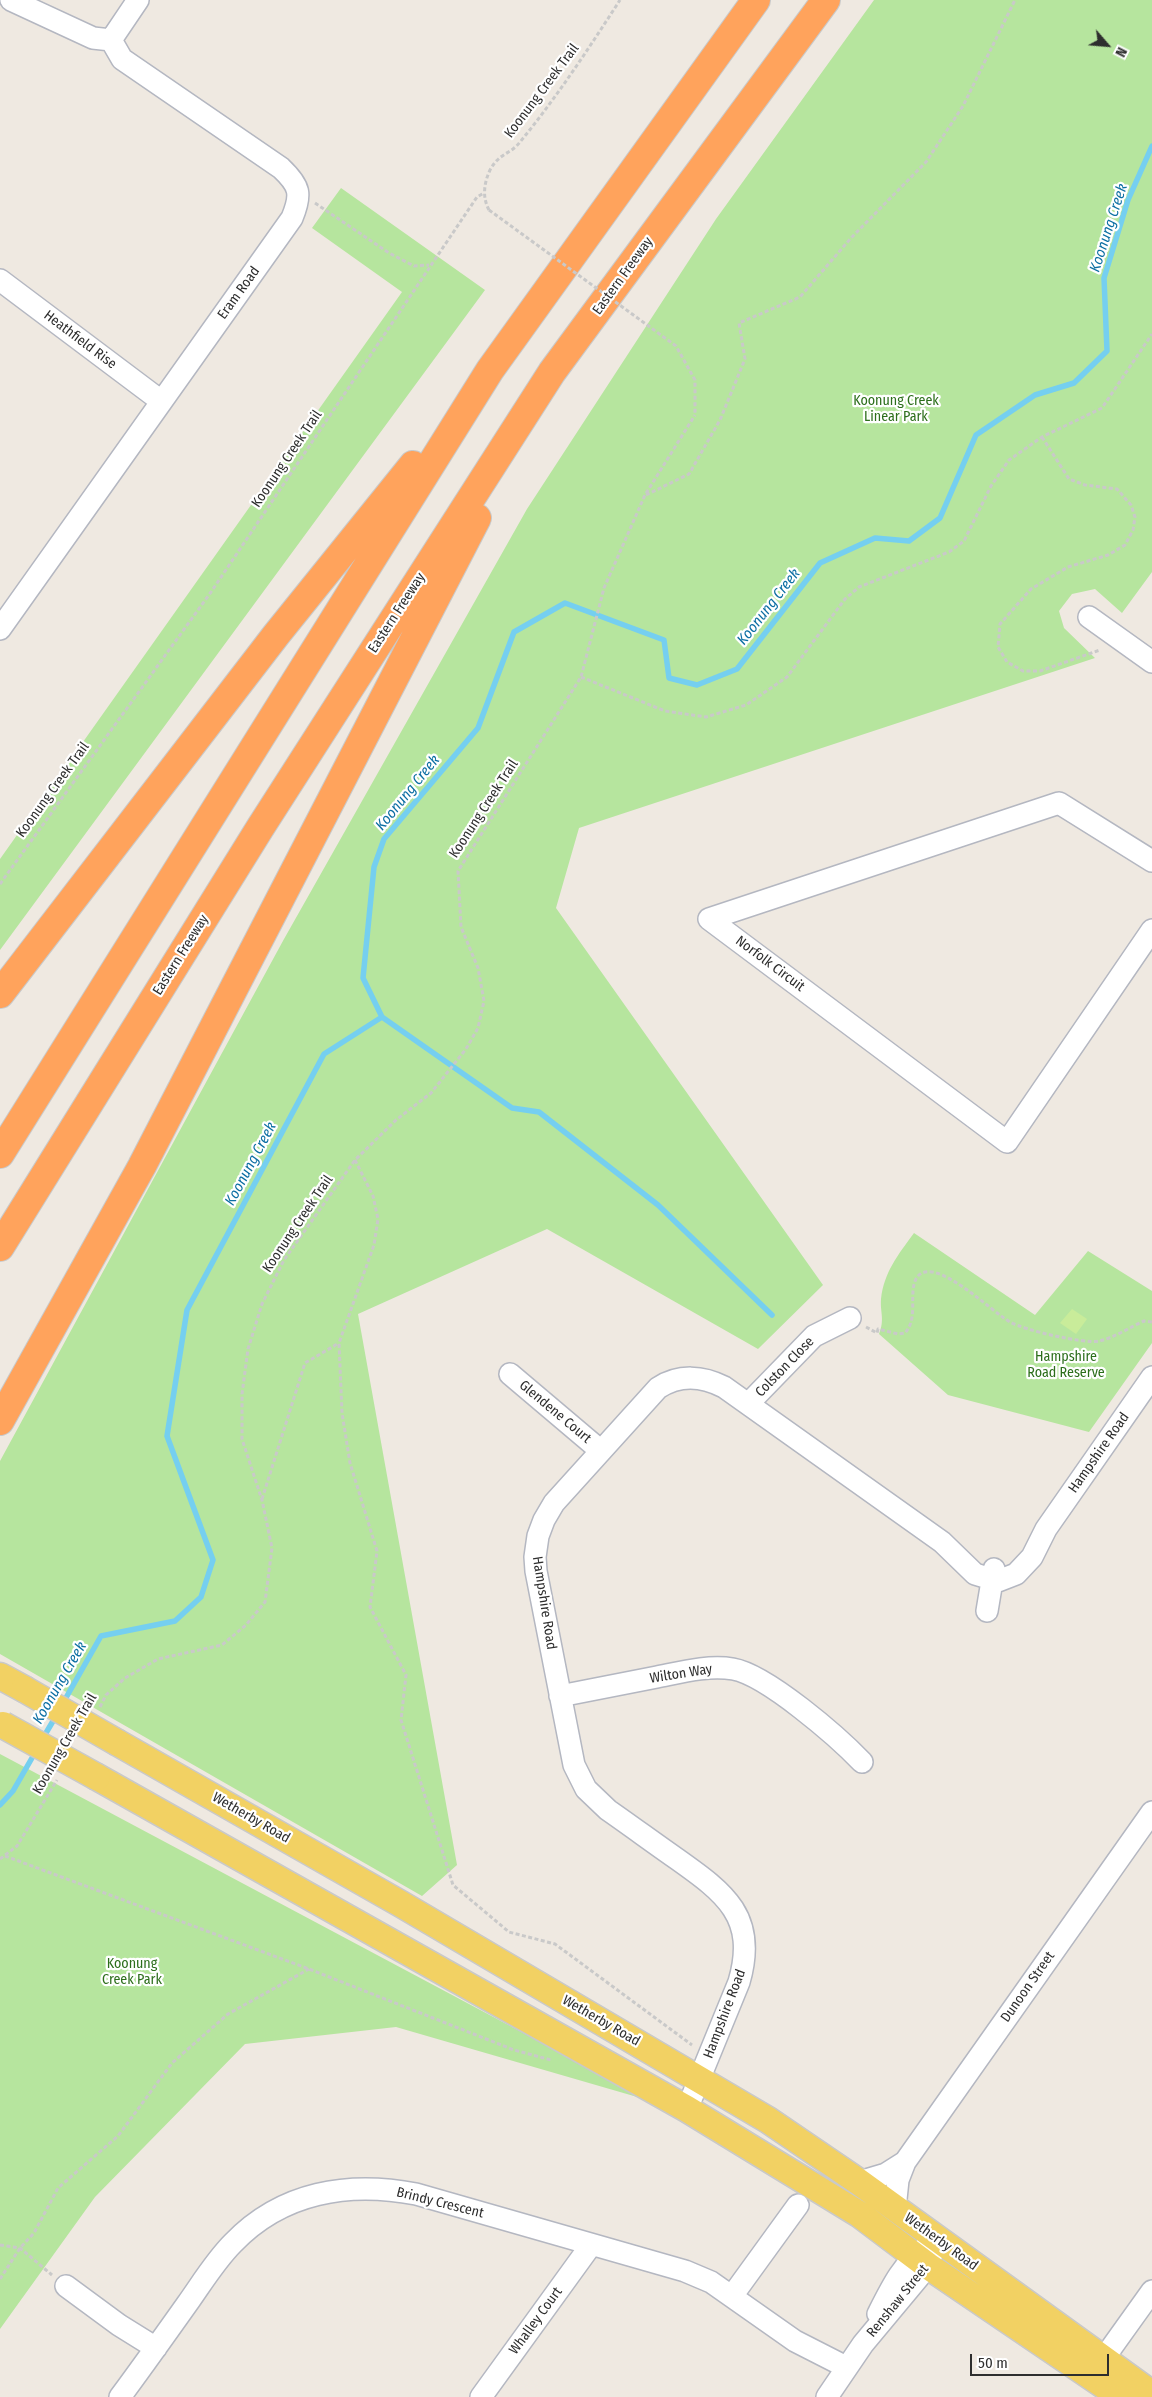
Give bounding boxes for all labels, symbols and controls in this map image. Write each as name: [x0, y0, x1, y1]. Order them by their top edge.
north arrow: [1082, 20, 1132, 70]
street label: Koonung Creek Trail: [501, 41, 583, 141]
text: N: [1111, 44, 1130, 60]
water label: Koonung Creek: [1086, 182, 1132, 274]
street label: Eastern Freeway: [589, 234, 657, 318]
street label: Eram Road: [214, 263, 264, 323]
street label: Heathfield Rise: [40, 307, 120, 373]
park label: Koonung Creek Linear Park: [853, 393, 939, 426]
street label: Koonung Creek Trail: [248, 407, 326, 511]
water label: Koonung Creek: [734, 565, 804, 649]
street label: Eastern Freeway: [365, 570, 429, 656]
street label: Koonung Creek Trail: [13, 739, 93, 841]
water label: Koonung Creek: [372, 752, 444, 834]
street label: Koonung Creek Trail: [446, 757, 522, 861]
street label: Eastern Freeway: [150, 912, 212, 998]
street label: Norfolk Circuit: [732, 933, 808, 995]
water label: Koonung Creek: [221, 1119, 281, 1209]
street label: Koonung Creek Trail: [259, 1172, 337, 1276]
street label: Colston Close: [752, 1333, 818, 1401]
park label: Hampshire Road Reserve: [1027, 1349, 1105, 1381]
street label: Glendene Court: [516, 1377, 594, 1447]
street label: Hampshire Road: [1065, 1410, 1133, 1496]
street label: Hampshire Road: [528, 1555, 560, 1651]
water label: Koonung Creek: [29, 1639, 91, 1727]
street label: Wilton Way: [649, 1661, 713, 1687]
street label: Koonung Creek Trail: [29, 1691, 101, 1797]
street label: Wetherby Road: [209, 1789, 293, 1847]
street label: Dunoon Street: [997, 1948, 1059, 2026]
park label: Koonung Creek Park: [102, 1956, 162, 1988]
street label: Hampshire Road: [700, 1967, 750, 2061]
street label: Wetherby Road: [559, 1992, 643, 2050]
street label: Brindy Crescent: [395, 2184, 485, 2222]
street label: Wetherby Road: [901, 2210, 981, 2274]
street label: Renshaw Street: [864, 2261, 932, 2341]
street label: Whalley Court: [506, 2284, 566, 2358]
scale bar: [972, 2344, 1111, 2376]
text: 50 m: [978, 2354, 1008, 2372]

